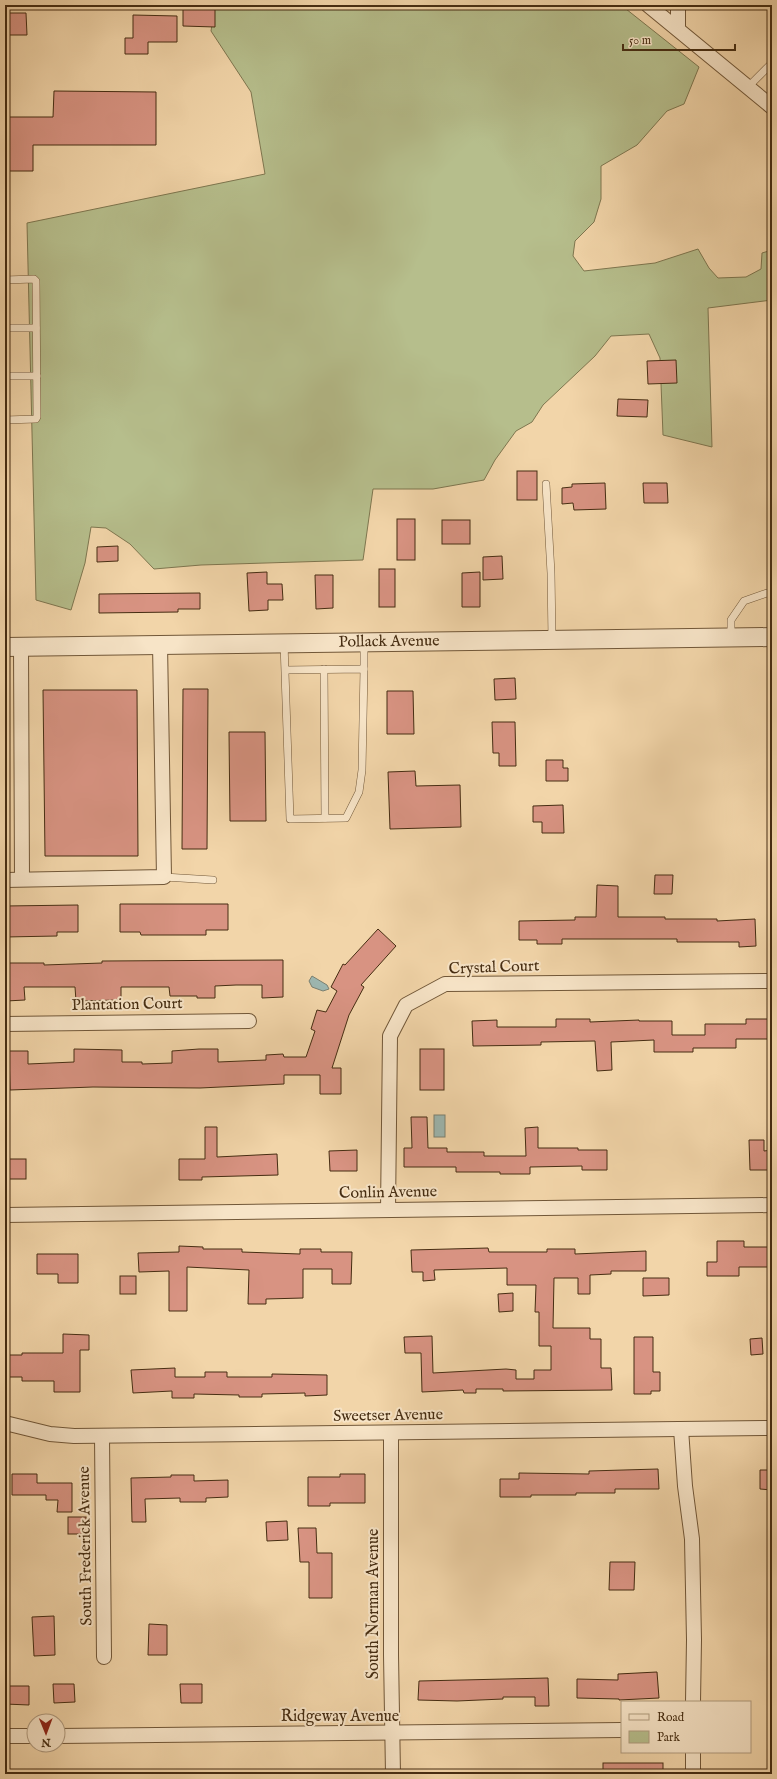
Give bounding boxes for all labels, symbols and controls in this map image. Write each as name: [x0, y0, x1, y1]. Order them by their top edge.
scale bar: [623, 26, 735, 52]
text: 50 m: [629, 33, 651, 48]
street label: Pollack Avenue: [338, 631, 440, 653]
street label: Crystal Court: [448, 956, 540, 980]
street label: Plantation Court: [71, 994, 183, 1016]
street label: Conlin Avenue: [339, 1182, 437, 1204]
street label: Sweetser Avenue: [333, 1405, 443, 1427]
street label: South Frederick Avenue: [75, 1466, 97, 1626]
street label: South Norman Avenue: [364, 1529, 384, 1679]
legend: [621, 1701, 751, 1753]
street label: Ridgeway Avenue: [281, 1707, 399, 1727]
text: Road: [657, 1710, 685, 1725]
north arrow: [26, 1713, 66, 1753]
text: Park: [657, 1730, 680, 1745]
text: N: [41, 1735, 52, 1749]

